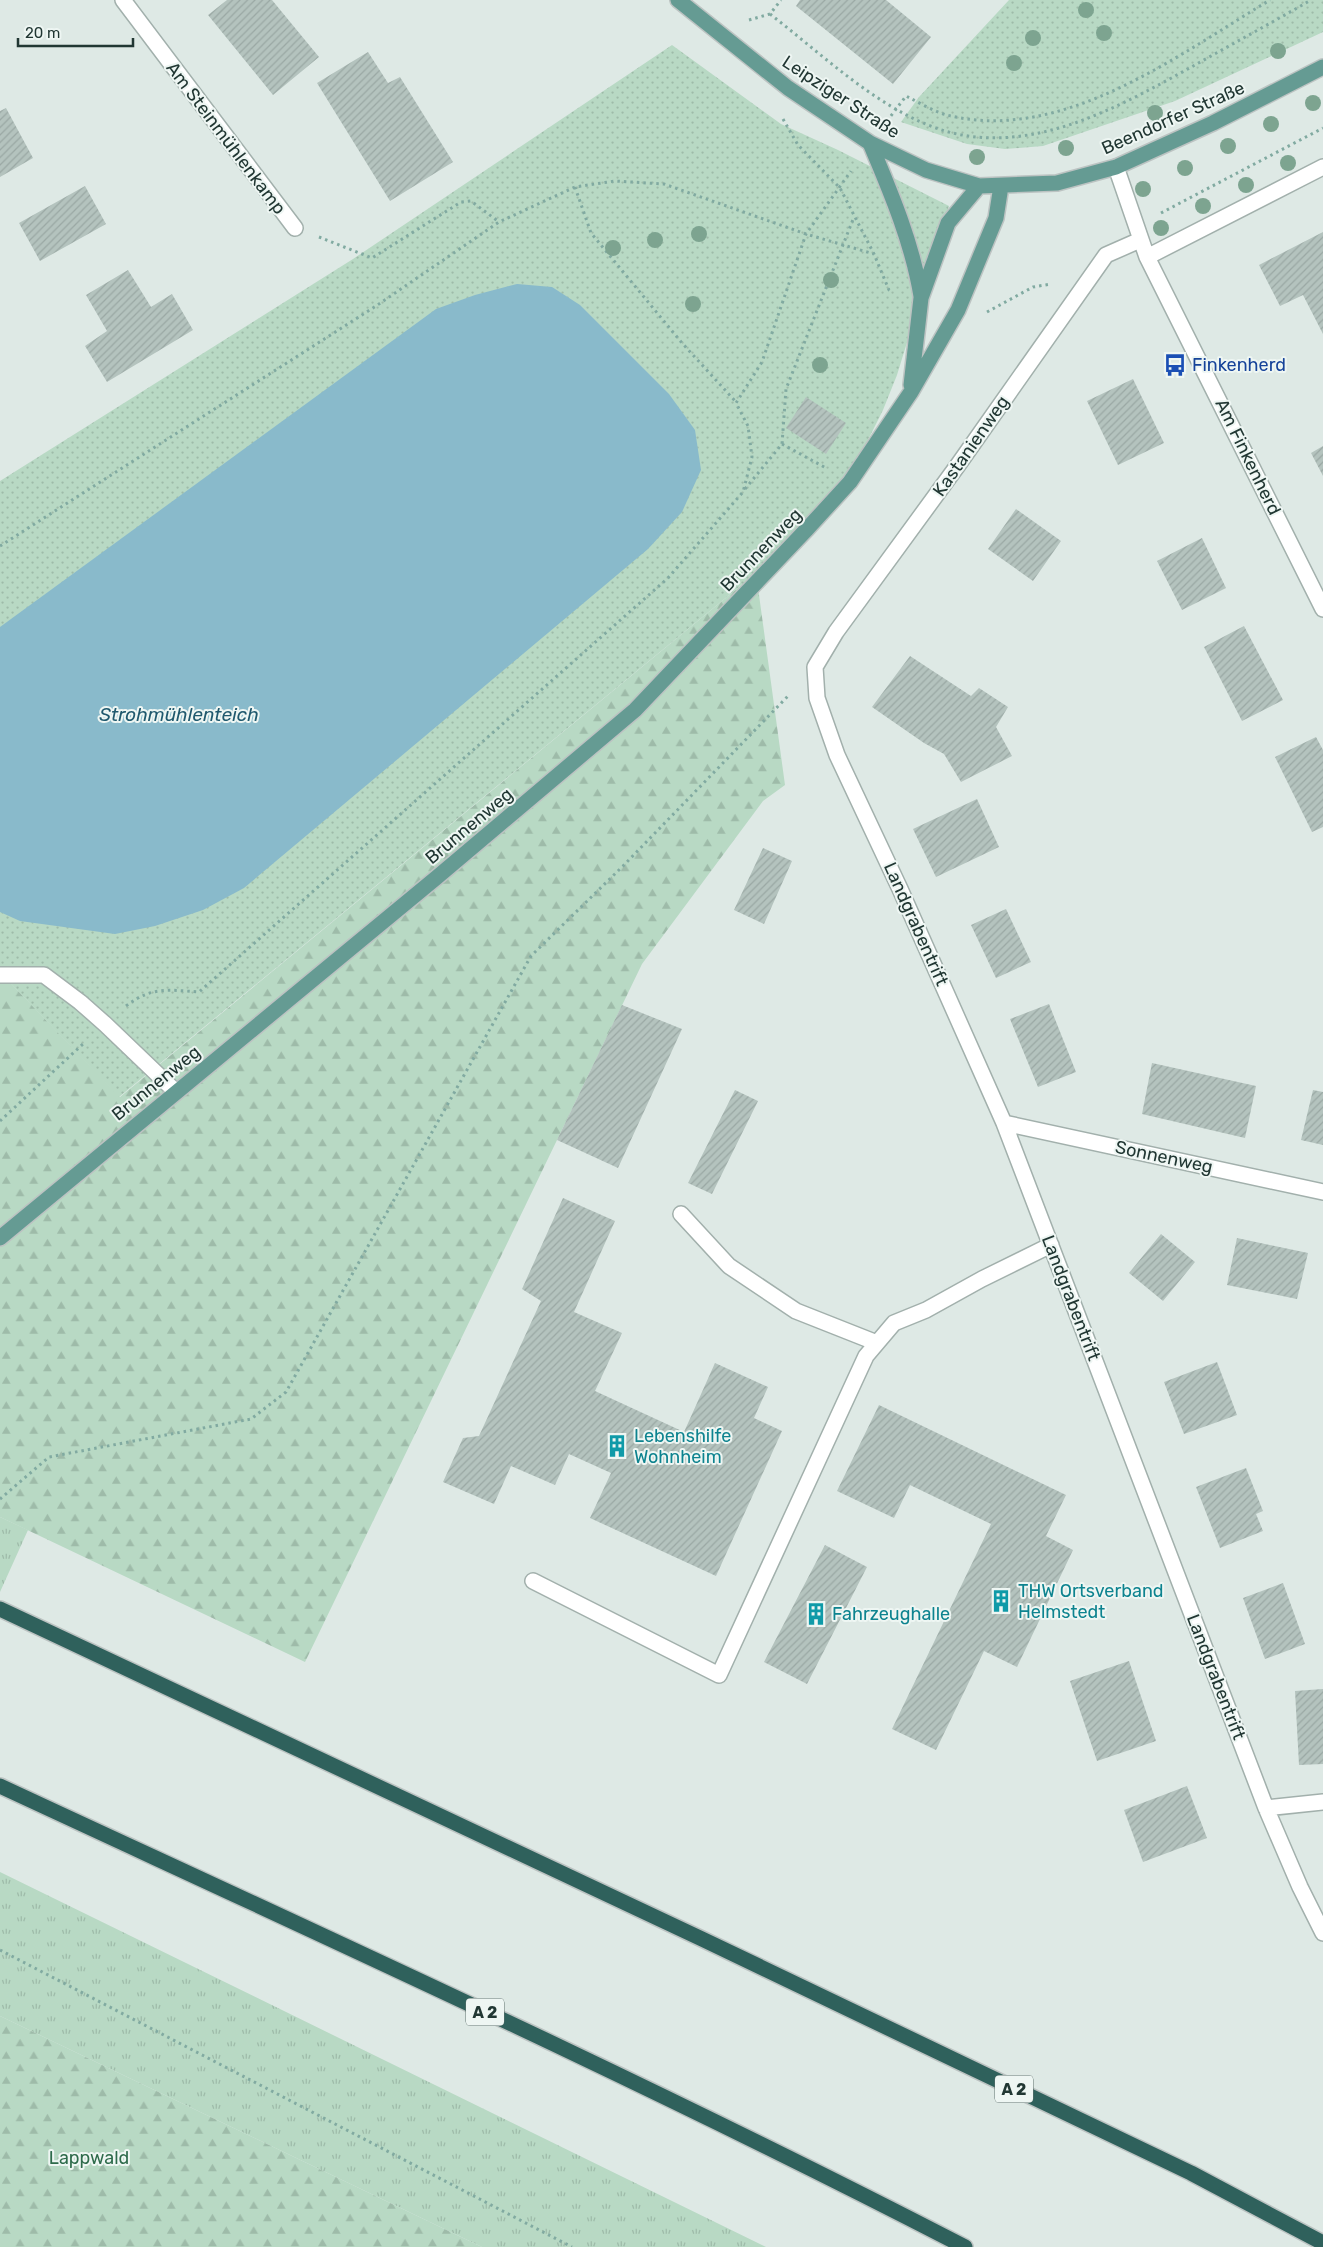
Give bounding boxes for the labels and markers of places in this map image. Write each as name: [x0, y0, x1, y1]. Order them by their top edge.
bus stop icon: Finkenherd: [1162, 352, 1188, 378]
place label: Finkenherd: [1192, 354, 1286, 376]
place label: Lebenshilfe Wohnheim: [634, 1425, 731, 1468]
building icon: Lebenshilfe Wohnheim: [604, 1433, 630, 1459]
place label: THW Ortsverband Helmstedt: [1018, 1580, 1164, 1623]
building icon: THW Ortsverband Helmstedt: [988, 1588, 1014, 1614]
building icon: Fahrzeughalle: [803, 1601, 829, 1627]
place label: Fahrzeughalle: [832, 1603, 950, 1625]

